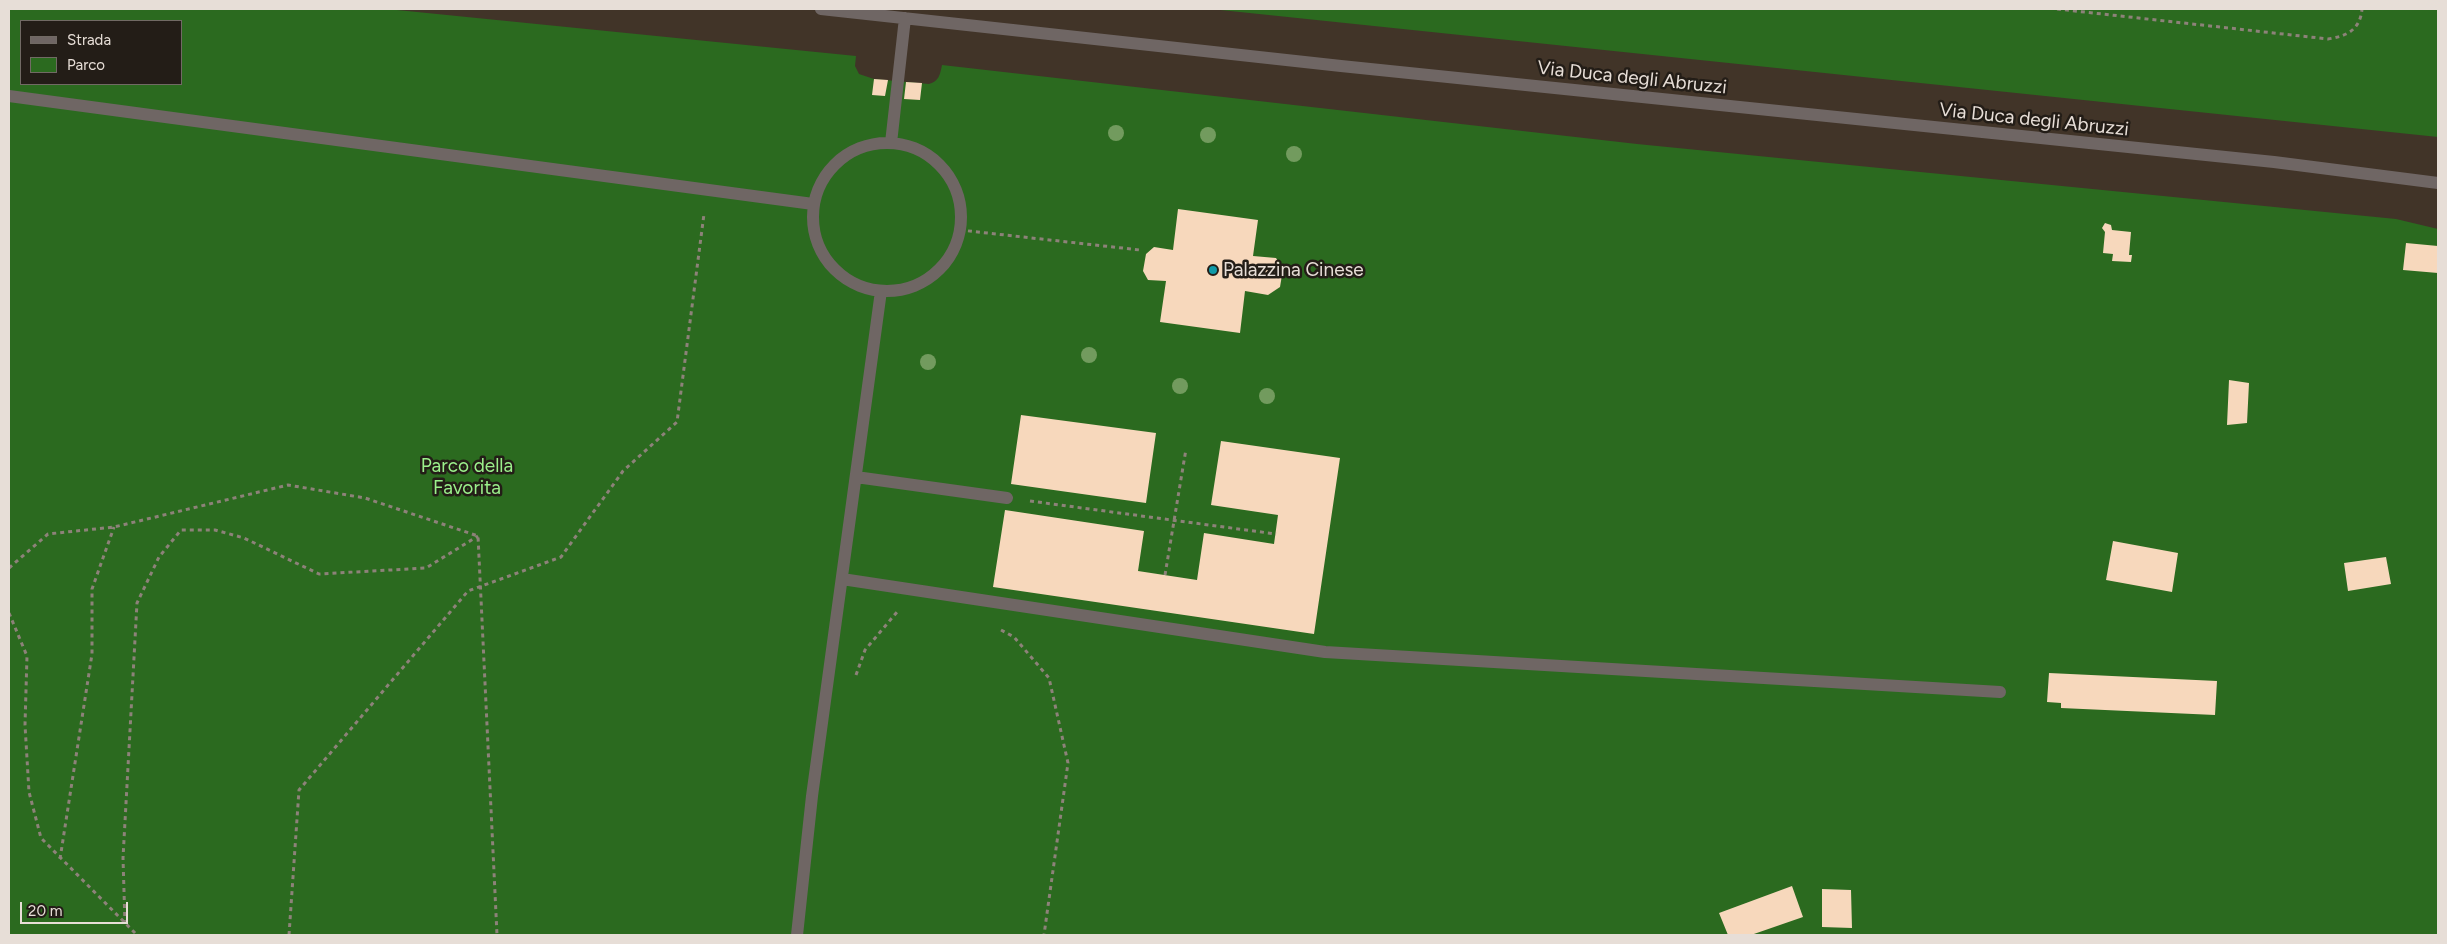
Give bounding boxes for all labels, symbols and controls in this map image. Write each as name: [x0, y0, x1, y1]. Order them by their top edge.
legend: [20, 20, 182, 85]
text: Strada: [67, 31, 111, 49]
text: Parco: [67, 56, 105, 74]
street label: Via Duca degli Abruzzi: [1536, 57, 1728, 99]
street label: Via Duca degli Abruzzi: [1938, 99, 2130, 141]
place label: Palazzina Cinese: [1223, 259, 1364, 281]
marker: Palazzina Cinese: [1207, 264, 1219, 276]
park label: Parco della Favorita: [421, 455, 513, 499]
scale bar: [22, 892, 130, 924]
text: 20 m: [28, 902, 62, 920]

